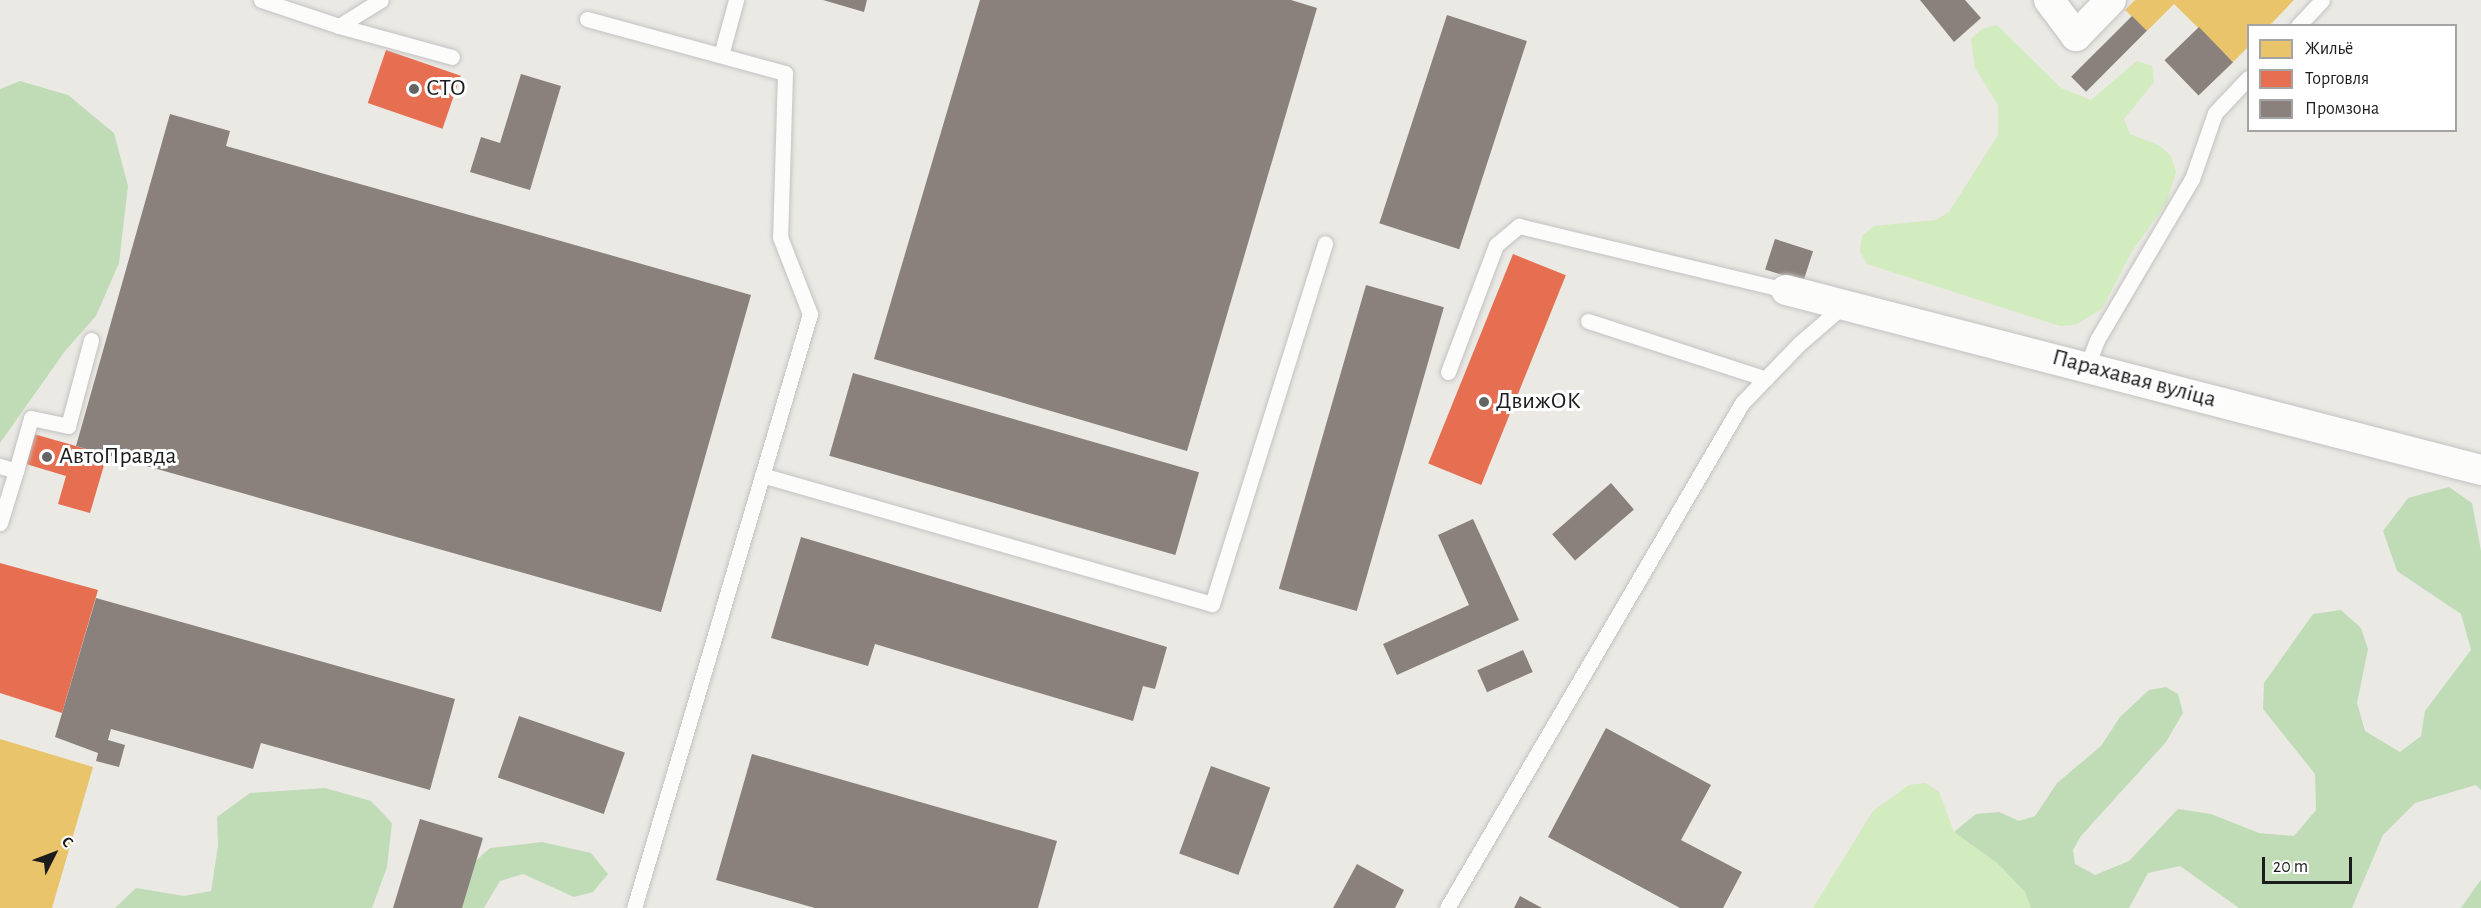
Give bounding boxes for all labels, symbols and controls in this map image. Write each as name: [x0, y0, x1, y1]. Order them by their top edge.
legend: [2247, 24, 2457, 132]
text: Жильё: [2305, 40, 2353, 58]
text: Торговля: [2305, 70, 2369, 88]
place label: СТО: [426, 75, 466, 103]
marker: СТО: [407, 82, 421, 96]
text: Промзона: [2305, 100, 2379, 118]
street label: Парахавая вуліца: [2049, 343, 2219, 415]
place label: ДвижОК: [1496, 388, 1581, 416]
marker: ДвижОК: [1477, 395, 1491, 409]
place label: АвтоПравда: [59, 443, 177, 471]
marker: АвтоПравда: [40, 450, 54, 464]
north arrow: [24, 824, 84, 884]
text: С: [58, 833, 76, 851]
scale bar: [2265, 845, 2355, 883]
text: 20 m: [2273, 858, 2308, 876]

